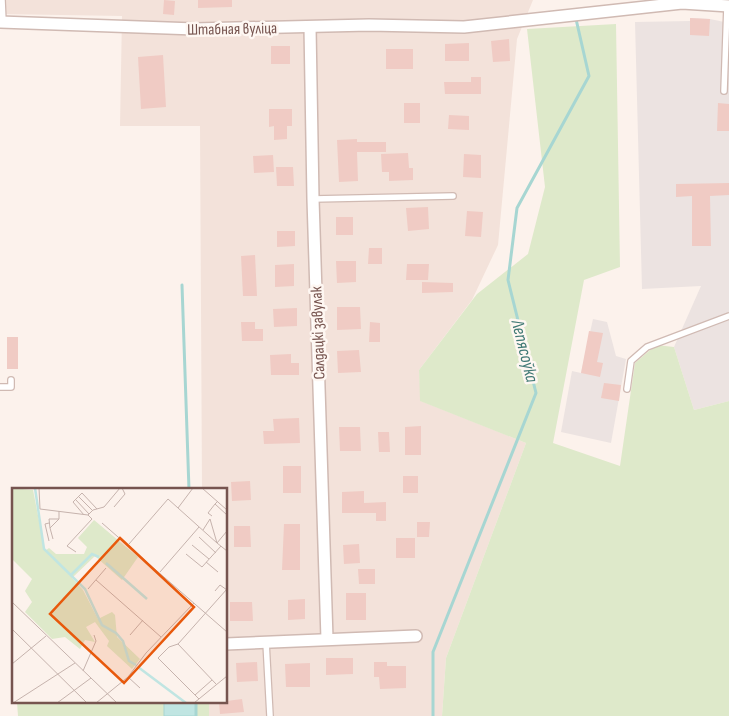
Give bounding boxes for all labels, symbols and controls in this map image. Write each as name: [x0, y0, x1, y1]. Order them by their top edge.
street label: Штабная вуліца: [187, 19, 277, 40]
street label: Салдацкі завулак: [307, 285, 330, 380]
water label: Лепясоўка: [506, 317, 543, 385]
inset map: [12, 488, 228, 704]

